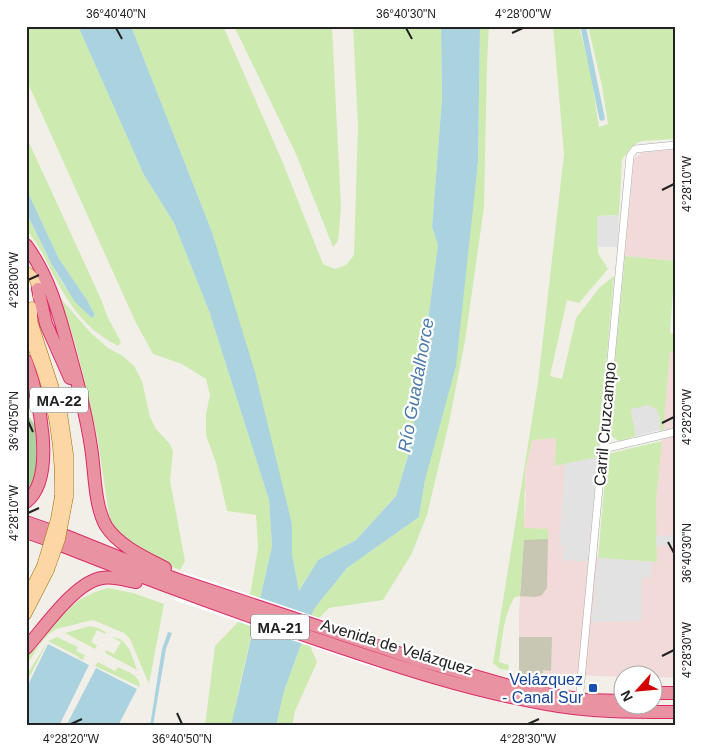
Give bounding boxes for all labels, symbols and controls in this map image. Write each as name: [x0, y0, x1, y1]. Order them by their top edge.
text: 36°40'40"N: [86, 7, 146, 21]
text: 36°40'30"N: [376, 7, 436, 21]
text: 4°28'00"W: [495, 7, 552, 21]
text: 4°28'10"W: [680, 155, 694, 212]
text: 4°28'00"W: [7, 251, 21, 308]
water label: Río Guadalhorce: [394, 316, 438, 454]
street label: Carril Cruzcampo: [591, 361, 619, 487]
road number: MA-22: [30, 388, 88, 412]
text: 4°28'20"W: [680, 388, 694, 445]
text: 36°40'50"N: [7, 391, 21, 451]
text: 4°28'10"W: [7, 484, 21, 541]
text: 36°40'30"N: [680, 523, 694, 583]
road number: MA-21: [251, 614, 309, 640]
street label: Avenida de Velázquez: [319, 616, 475, 678]
text: 4°28'30"W: [680, 621, 694, 678]
north arrow: [614, 664, 664, 714]
place label: Velázquez - Canal Sur: [502, 671, 584, 706]
marker: Velázquez - Canal Sur: [587, 682, 599, 694]
text: N: [617, 688, 636, 704]
text: 4°28'20"W: [43, 732, 100, 746]
text: 36°40'50"N: [152, 732, 212, 746]
text: 4°28'30"W: [500, 732, 557, 746]

